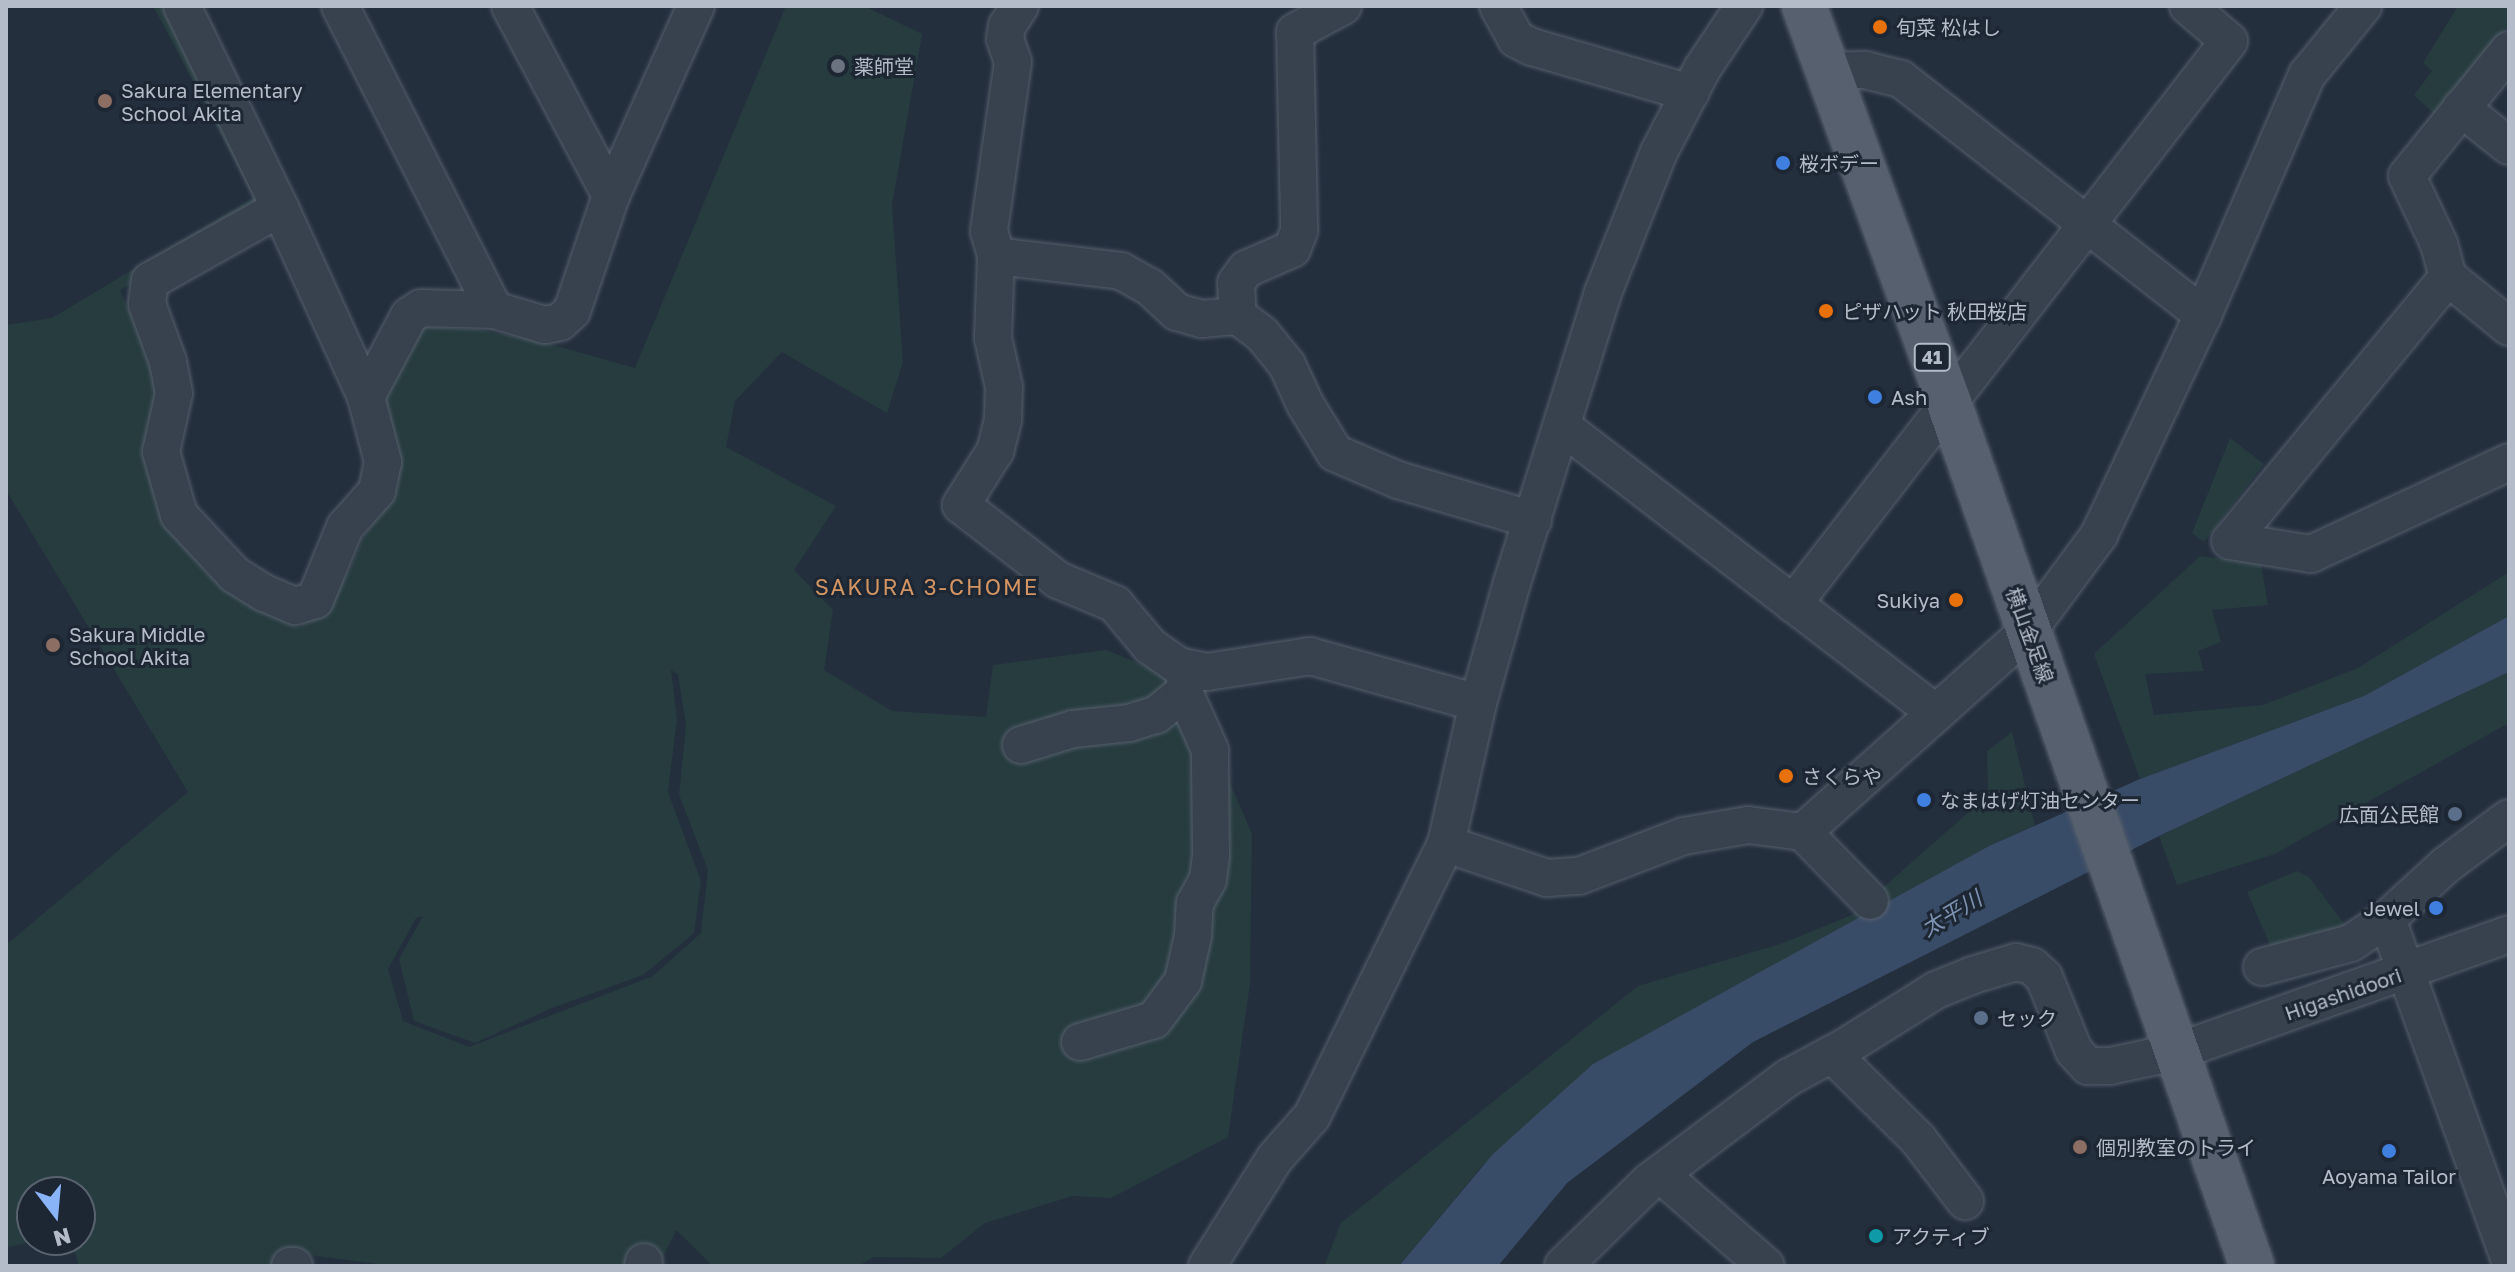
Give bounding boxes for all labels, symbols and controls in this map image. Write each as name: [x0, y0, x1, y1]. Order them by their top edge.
place label: 旬菜 松はし: [1896, 15, 2001, 39]
marker: 旬菜 松はし: [1871, 18, 1889, 36]
place label: 薬師堂: [854, 54, 914, 78]
marker: 薬師堂: [829, 57, 847, 75]
place label: Sakura Elementary School Akita: [121, 78, 303, 125]
marker: Sakura Elementary School Akita: [96, 92, 114, 110]
place label: 桜ボデー: [1799, 151, 1879, 175]
marker: 桜ボデー: [1774, 154, 1792, 172]
place label: ピザハット 秋田桜店: [1842, 299, 2027, 323]
marker: ピザハット 秋田桜店: [1817, 302, 1835, 320]
road number: 41: [1912, 343, 1952, 371]
place label: Ash: [1891, 385, 1927, 409]
marker: Ash: [1866, 388, 1884, 406]
district label: SAKURA 3-CHOME: [815, 574, 1039, 600]
street label: 横山金足線: [2002, 584, 2058, 686]
place label: Sukiya: [1877, 588, 1940, 612]
marker: Sukiya: [1947, 591, 1965, 609]
place label: Sakura Middle School Akita: [69, 622, 205, 669]
marker: Sakura Middle School Akita: [44, 636, 62, 654]
place label: さくらや: [1802, 764, 1882, 788]
marker: さくらや: [1777, 767, 1795, 785]
place label: なまはげ灯油センター: [1940, 788, 2140, 812]
marker: なまはげ灯油センター: [1915, 791, 1933, 809]
place label: 広面公民館: [2339, 802, 2439, 826]
marker: 広面公民館: [2446, 805, 2464, 823]
water label: 太平川: [1916, 885, 1986, 941]
place label: Jewel: [2364, 896, 2420, 920]
marker: Jewel: [2427, 899, 2445, 917]
street label: Higashidoori: [2281, 963, 2405, 1025]
place label: セック: [1997, 1006, 2057, 1030]
marker: セック: [1972, 1009, 1990, 1027]
place label: 個別教室のトライ: [2096, 1135, 2256, 1159]
marker: 個別教室のトライ: [2071, 1138, 2089, 1156]
marker: Aoyama Tailor: [2380, 1142, 2398, 1160]
place label: Aoyama Tailor: [2322, 1164, 2456, 1188]
north arrow: [16, 1176, 96, 1256]
text: N: [50, 1222, 74, 1253]
place label: アクティブ: [1892, 1224, 1992, 1248]
marker: アクティブ: [1867, 1227, 1885, 1245]

